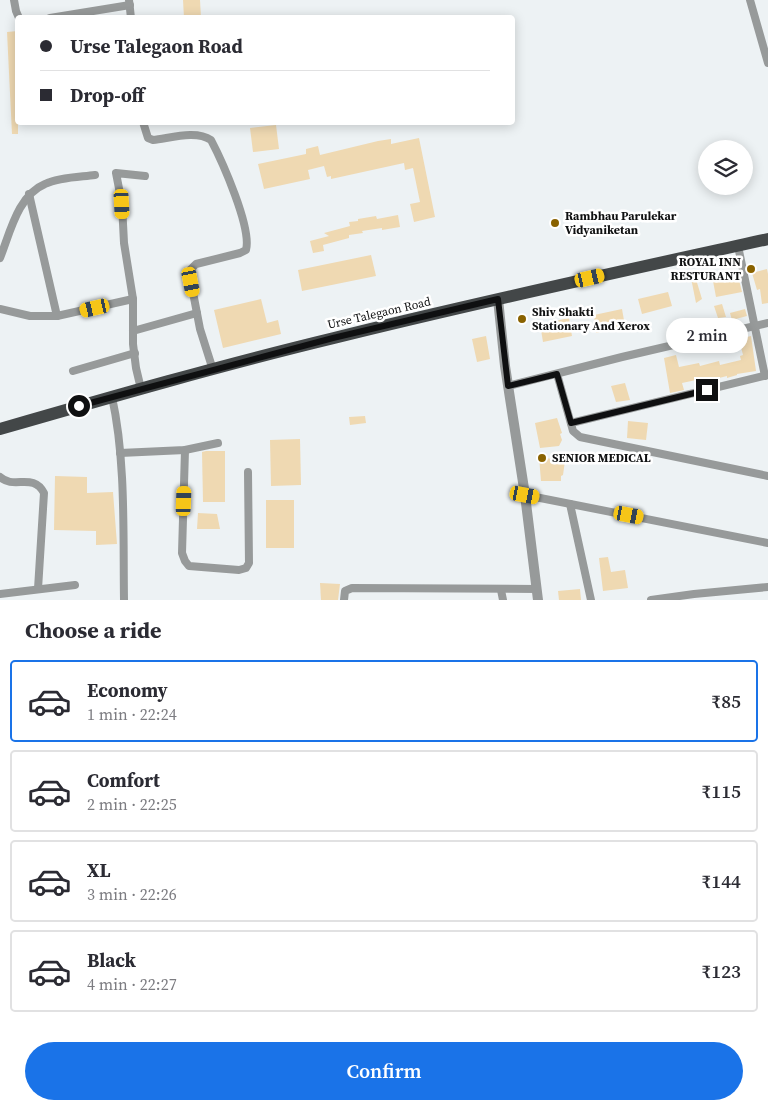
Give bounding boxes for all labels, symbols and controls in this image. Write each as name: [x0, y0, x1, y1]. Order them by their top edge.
text: Urse Talegaon Road: [70, 33, 243, 59]
text: Drop-off: [70, 82, 144, 108]
map controls: [698, 140, 753, 195]
button: layers: [698, 140, 753, 195]
car: [113, 189, 130, 219]
place label: Rambhau Parulekar Vidyaniketan: [565, 208, 677, 238]
marker: Rambhau Parulekar Vidyaniketan: [549, 217, 561, 229]
place label: ROYAL INN RESTURANT: [671, 254, 741, 284]
marker: ROYAL INN RESTURANT: [745, 263, 757, 275]
car: [180, 266, 201, 298]
car: [573, 267, 606, 289]
street label: Urse Talegaon Road: [326, 293, 432, 333]
car: [78, 297, 111, 319]
place label: Shiv Shakti Stationary And Xerox: [532, 304, 650, 334]
marker: Shiv Shakti Stationary And Xerox: [516, 313, 528, 325]
callout: 2 min: [666, 318, 748, 352]
text: 2 min: [686, 324, 728, 346]
route end: [696, 379, 718, 401]
route start: [68, 395, 90, 417]
place label: SENIOR MEDICAL: [552, 450, 651, 466]
marker: SENIOR MEDICAL: [536, 452, 548, 464]
car: [508, 485, 541, 505]
car: [175, 486, 192, 516]
car: [612, 505, 645, 525]
text: Choose a ride: [25, 615, 162, 645]
text: Economy: [87, 677, 168, 703]
icon: car: [27, 679, 72, 724]
text: ₹85: [711, 688, 741, 714]
text: 1 min · 22:24: [87, 703, 177, 725]
text: Comfort: [87, 767, 160, 793]
icon: car: [27, 769, 72, 814]
text: ₹115: [701, 778, 741, 804]
text: 2 min · 22:25: [87, 793, 177, 815]
text: XL: [87, 857, 110, 883]
icon: car: [27, 859, 72, 904]
text: ₹144: [701, 868, 741, 894]
text: 3 min · 22:26: [87, 883, 177, 905]
text: Black: [87, 947, 136, 973]
icon: car: [27, 949, 72, 994]
text: ₹123: [701, 958, 741, 984]
text: 4 min · 22:27: [87, 973, 177, 995]
button: Confirm: [25, 1042, 743, 1100]

